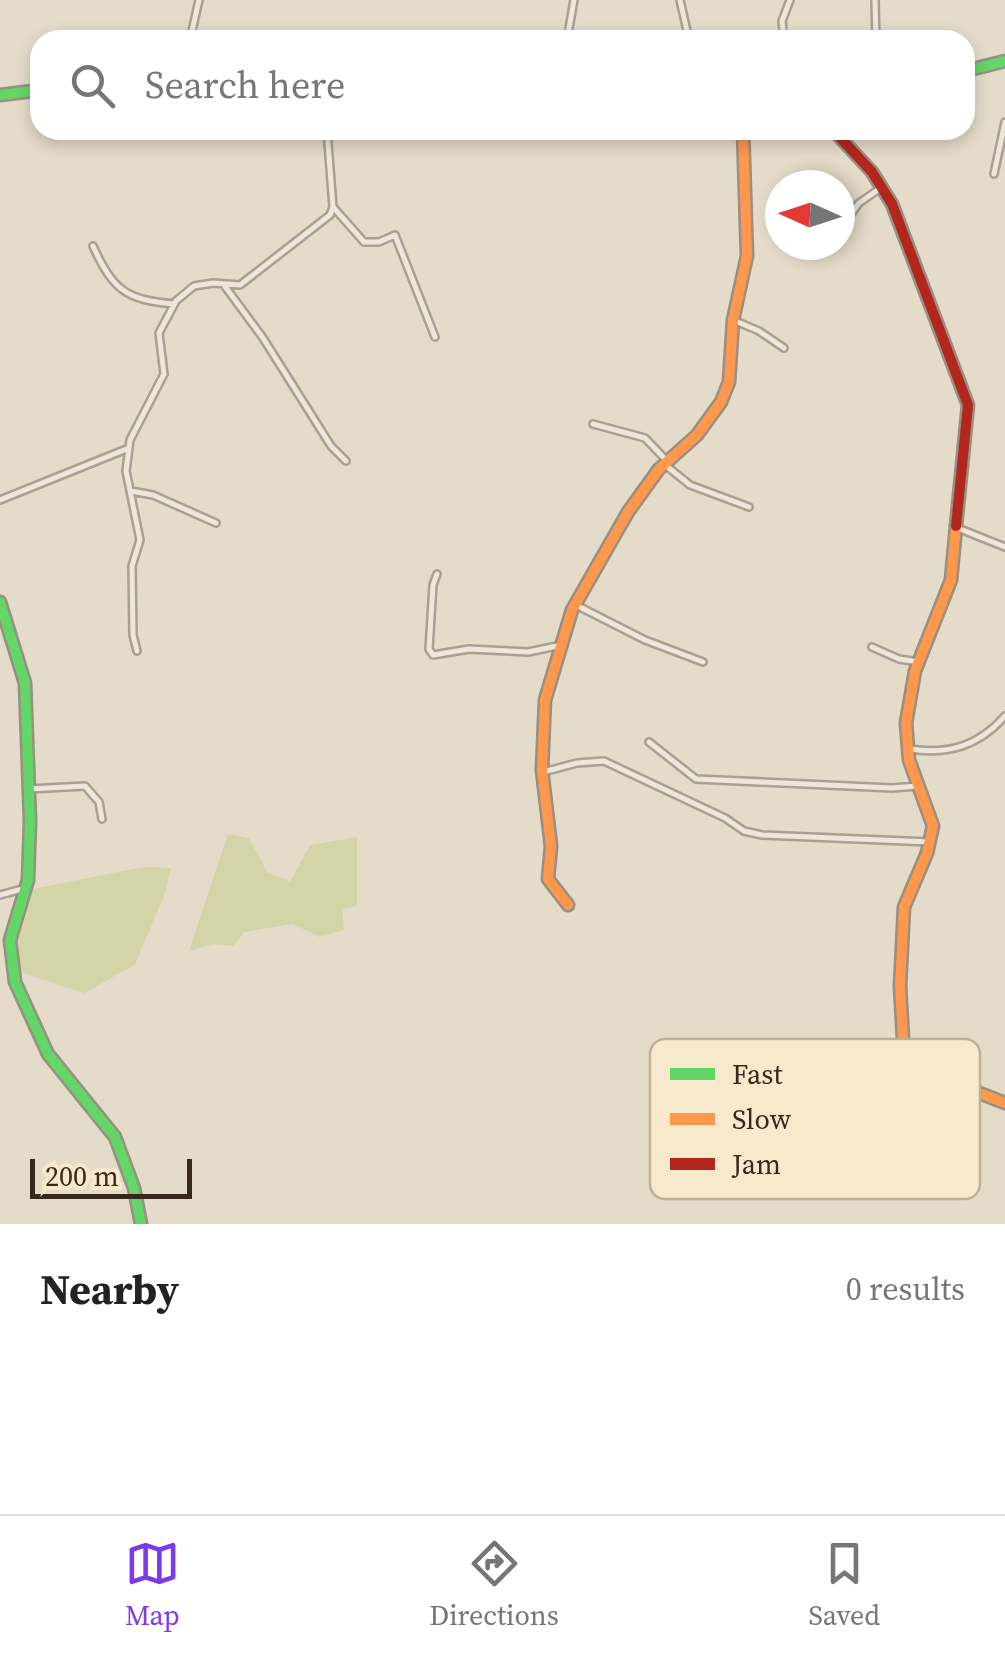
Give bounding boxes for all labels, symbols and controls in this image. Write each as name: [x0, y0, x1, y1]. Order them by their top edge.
search box: [30, 30, 975, 140]
icon: search: [65, 58, 120, 113]
text: Search here: [145, 59, 345, 111]
north arrow: [765, 170, 855, 260]
legend: [650, 1039, 980, 1199]
text: Fast: [732, 1055, 783, 1093]
text: Slow: [732, 1100, 792, 1138]
text: Jam: [731, 1145, 781, 1183]
scale bar: [30, 1154, 192, 1198]
text: 200 m: [45, 1157, 119, 1195]
text: Nearby: [40, 1260, 179, 1318]
text: 0 results: [846, 1267, 965, 1311]
tab: Map: [125, 1536, 180, 1634]
tab: Directions: [429, 1536, 559, 1634]
tab: Saved: [808, 1536, 880, 1634]

